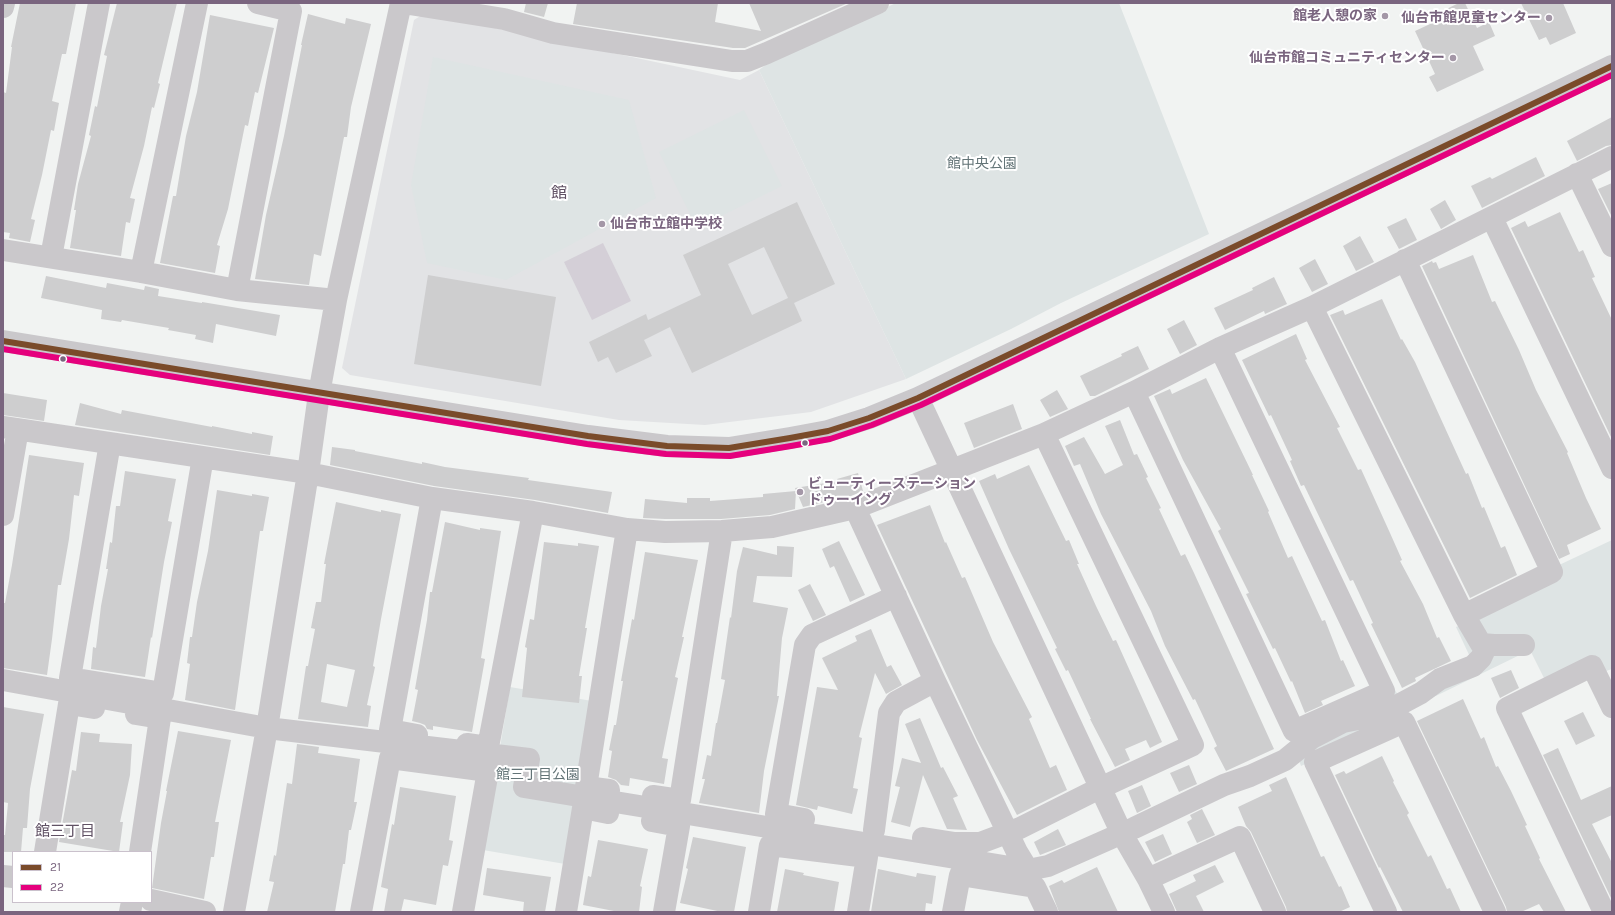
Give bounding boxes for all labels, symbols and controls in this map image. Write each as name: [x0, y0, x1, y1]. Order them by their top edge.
place label: 館老人憩の家: [1293, 8, 1377, 24]
place label: 仙台市館児童センター: [1401, 10, 1541, 26]
marker: 館老人憩の家: [1380, 11, 1390, 21]
marker: 仙台市館児童センター: [1544, 13, 1554, 23]
place label: 仙台市館コミュニティセンター: [1249, 50, 1445, 66]
marker: 仙台市館コミュニティセンター: [1448, 53, 1458, 63]
park label: 館中央公園: [947, 156, 1017, 172]
district label: 館: [551, 183, 567, 203]
place label: 仙台市立館中学校: [610, 216, 722, 232]
marker: 仙台市立館中学校: [597, 219, 607, 229]
unlabelled marker: [58, 354, 68, 364]
unlabelled marker: [800, 438, 810, 448]
place label: ビューティーステーション ドゥーイング: [808, 476, 976, 508]
marker: ビューティーステーション ドゥーイング: [795, 487, 805, 497]
park label: 館三丁目公園: [496, 767, 580, 783]
district label: 館三丁目: [35, 823, 95, 841]
legend: [12, 851, 152, 903]
text: 21: [50, 860, 61, 874]
text: 22: [50, 880, 64, 894]

